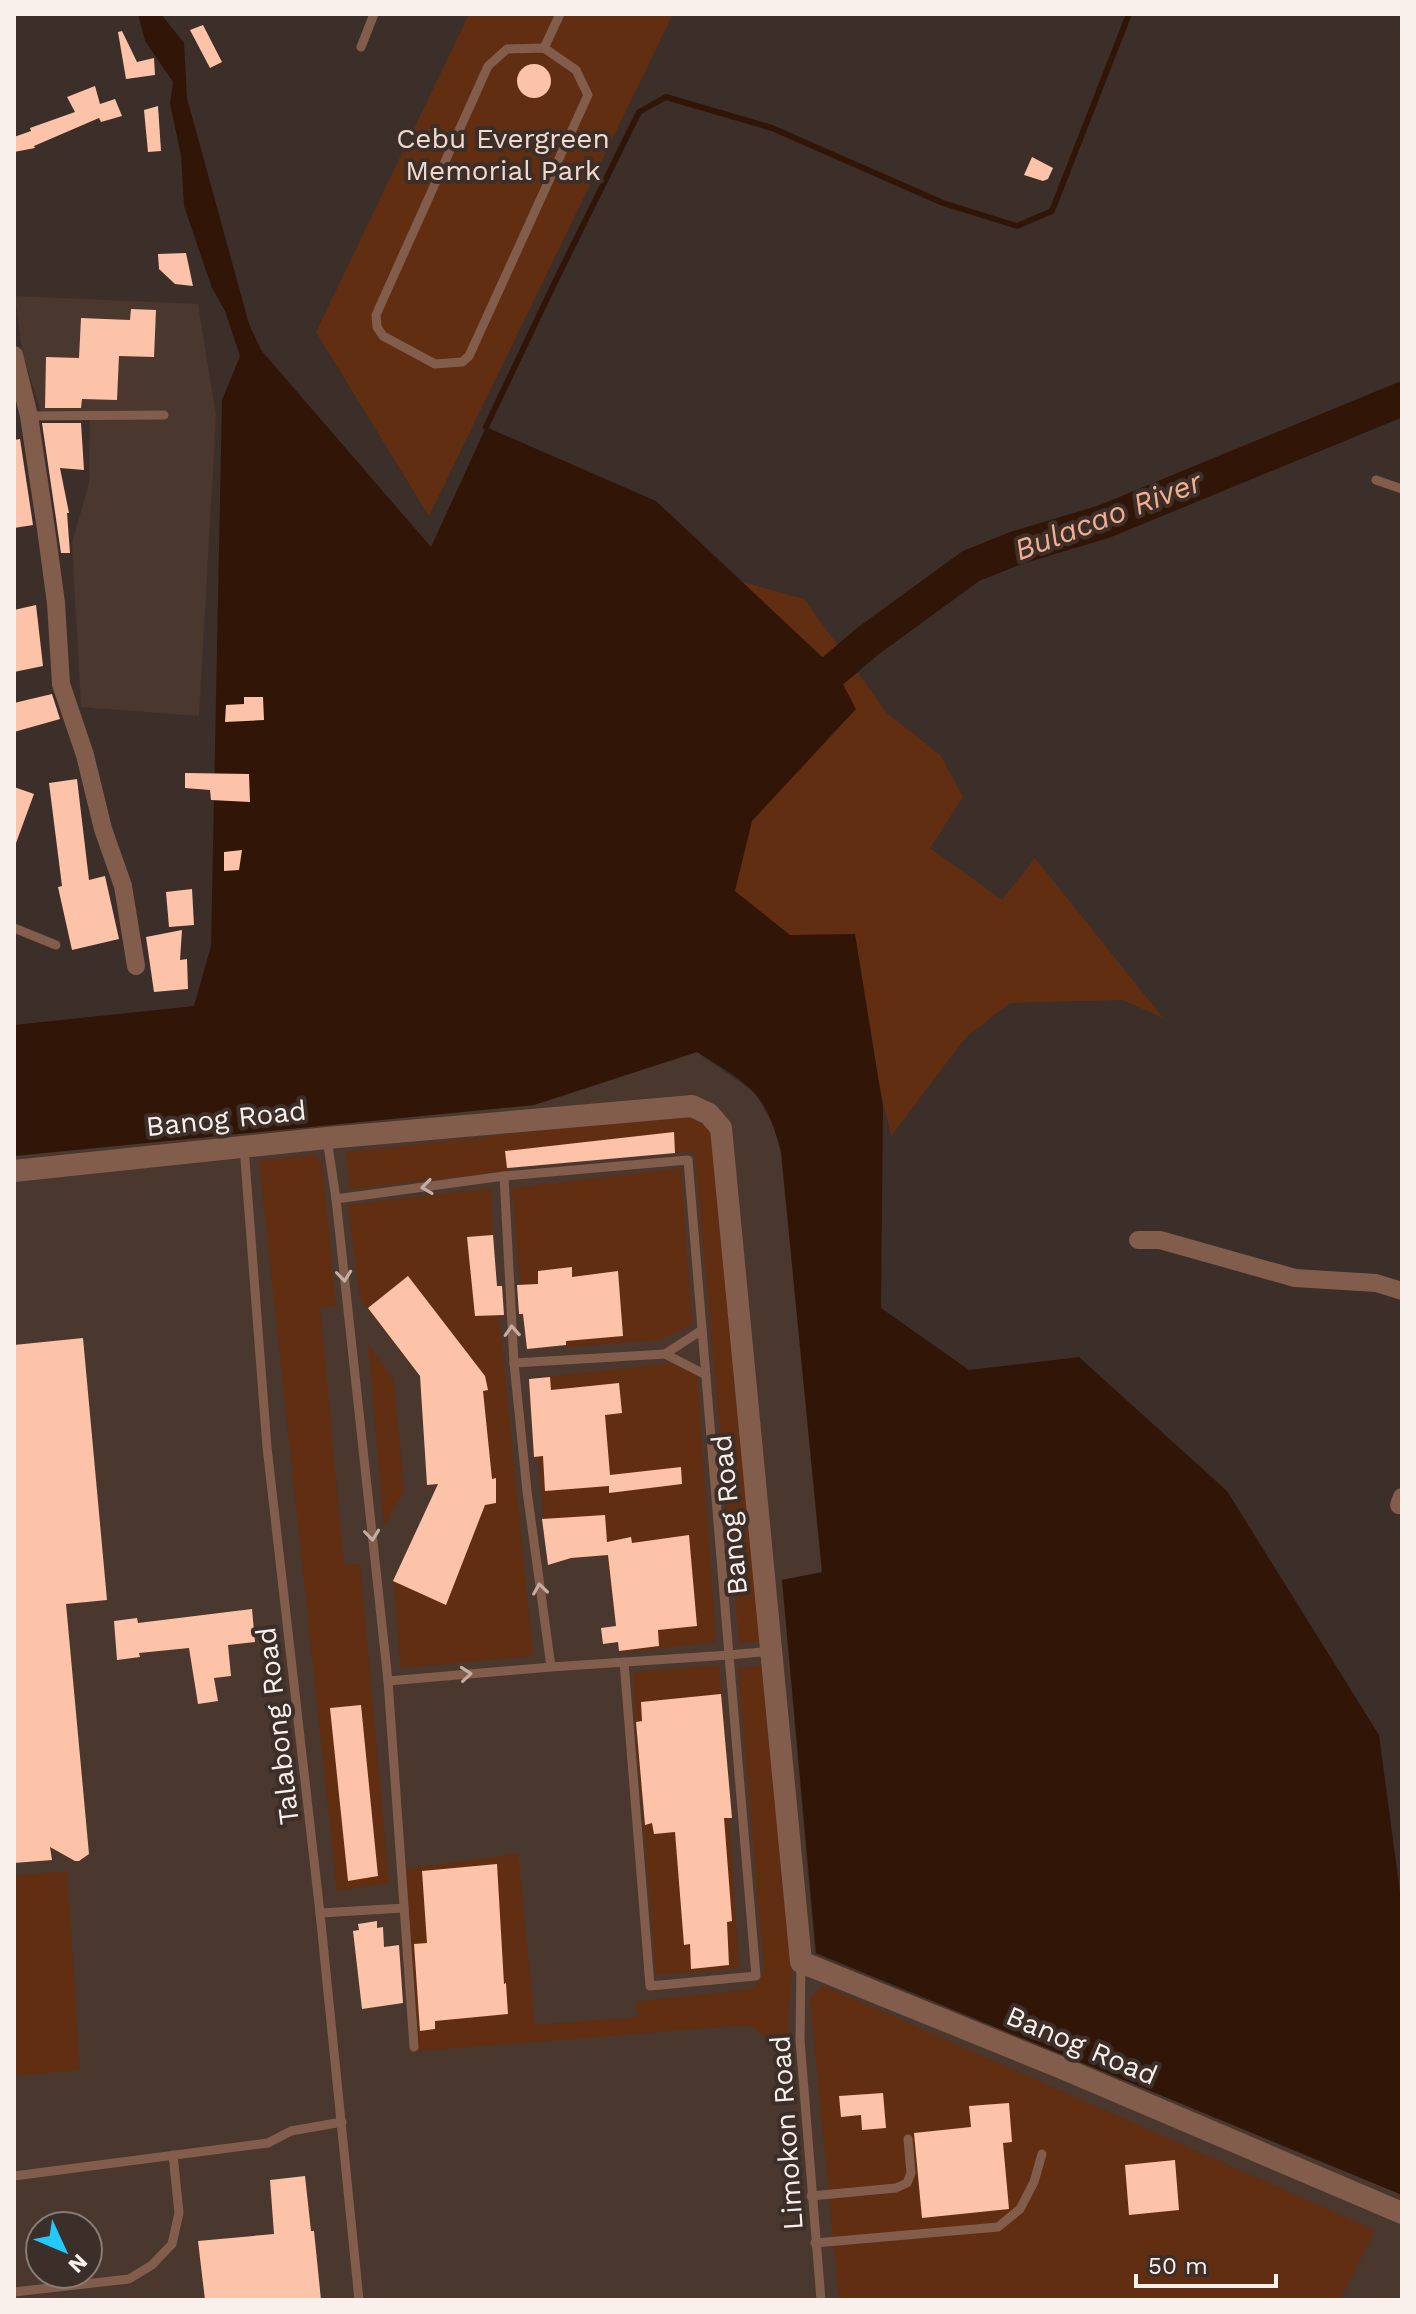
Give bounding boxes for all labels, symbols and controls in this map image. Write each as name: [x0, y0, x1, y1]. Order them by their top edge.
park label: Cebu Evergreen Memorial Park: [396, 122, 610, 187]
water label: Bulacao River: [1009, 463, 1208, 567]
street label: Banog Road: [144, 1094, 308, 1143]
one-way arrow: [420, 1178, 433, 1195]
one-way arrow: [336, 1270, 353, 1283]
one-way arrow: [504, 1324, 521, 1337]
street label: Banog Road: [705, 1433, 754, 1597]
one-way arrow: [364, 1529, 381, 1542]
one-way arrow: [532, 1582, 549, 1595]
street label: Talabong Road: [249, 1625, 306, 1827]
one-way arrow: [460, 1666, 473, 1683]
street label: Banog Road: [1001, 1999, 1162, 2092]
street label: Limokon Road: [763, 2035, 810, 2231]
north arrow: [24, 2210, 104, 2290]
scale bar: [1136, 2238, 1276, 2288]
text: N: [63, 2249, 93, 2278]
text: 50 m: [1148, 2252, 1208, 2280]

